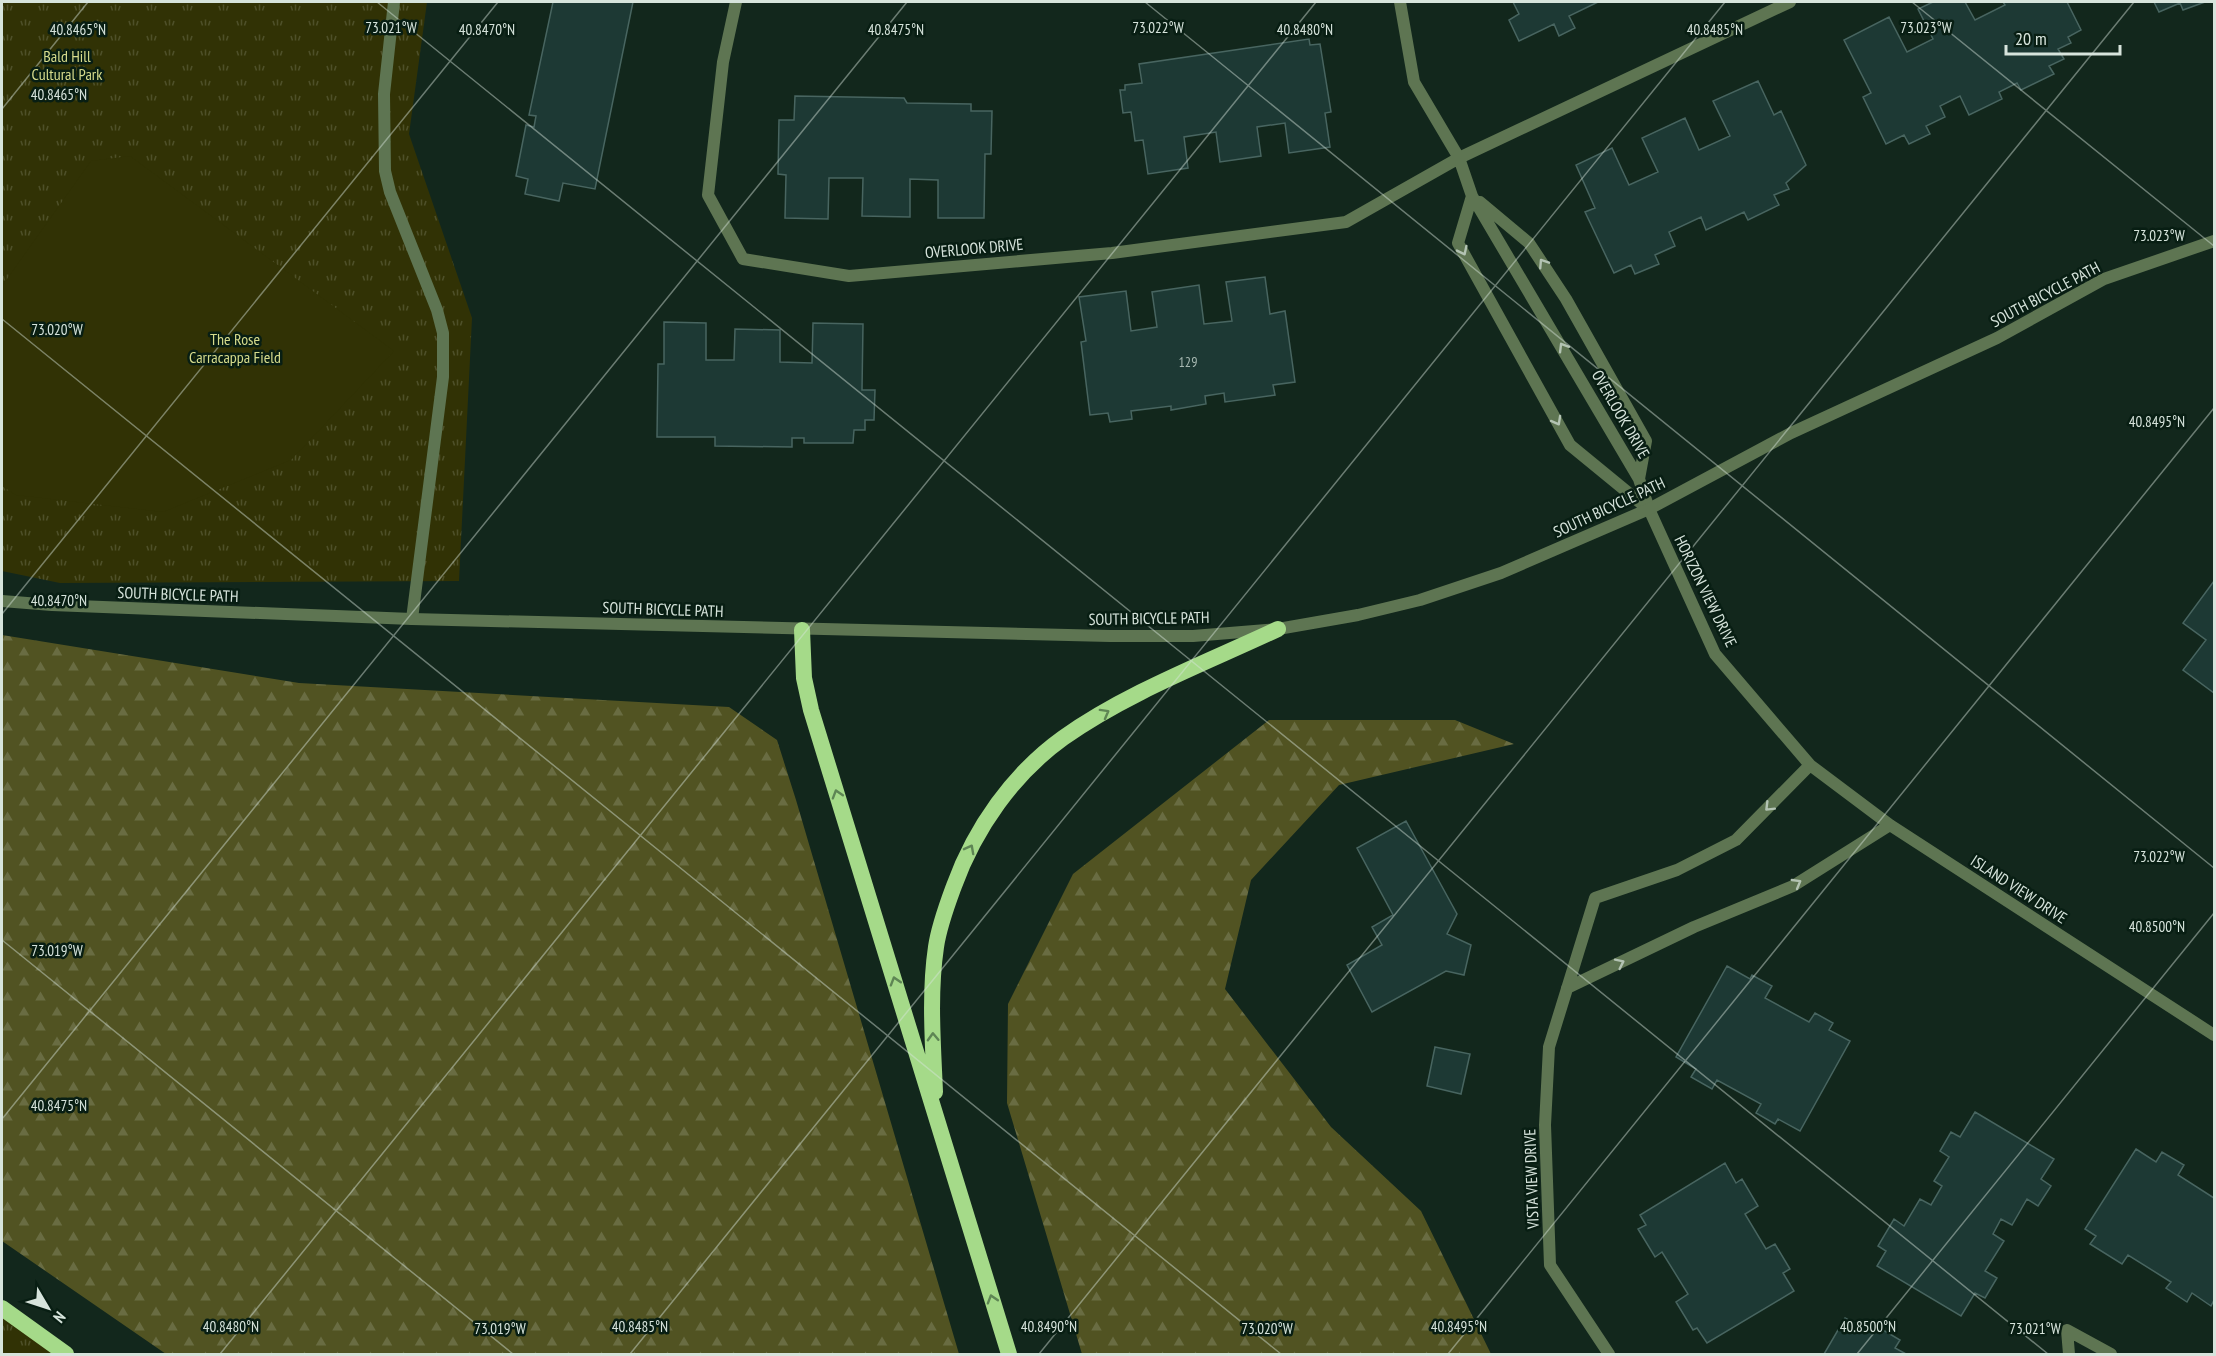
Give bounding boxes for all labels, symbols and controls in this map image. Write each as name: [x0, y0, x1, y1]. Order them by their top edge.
text: 73.021°W: [365, 18, 417, 37]
text: 73.022°W: [1132, 18, 1184, 37]
text: 73.023°W: [1900, 18, 1952, 37]
scale bar: [2006, 18, 2120, 56]
text: 40.8465°N: [50, 20, 106, 39]
text: 40.8470°N: [459, 20, 515, 39]
text: 40.8475°N: [868, 20, 924, 39]
text: 40.8480°N: [1277, 20, 1333, 39]
text: 40.8485°N: [1687, 20, 1743, 39]
text: 20 m: [2015, 27, 2047, 50]
park label: Bald Hill Cultural Park: [32, 46, 103, 84]
text: 40.8465°N: [31, 85, 87, 104]
text: 73.023°W: [2133, 226, 2185, 245]
street label: OVERLOOK DRIVE: [924, 234, 1024, 262]
one-way arrow: [1455, 245, 1467, 256]
street label: SOUTH BICYCLE PATH: [1987, 257, 2103, 331]
one-way arrow: [1538, 259, 1550, 269]
text: 73.020°W: [31, 320, 83, 339]
park label: The Rose Carracappa Field: [189, 329, 281, 367]
one-way arrow: [1558, 343, 1570, 353]
house number: 129: [1179, 353, 1197, 371]
street label: OVERLOOK DRIVE: [1588, 366, 1654, 462]
text: 40.8495°N: [2129, 412, 2185, 431]
one-way arrow: [1550, 415, 1561, 425]
street label: SOUTH BICYCLE PATH: [1550, 472, 1668, 542]
street label: HORIZON VIEW DRIVE: [1670, 532, 1742, 650]
street label: SOUTH BICYCLE PATH: [117, 582, 239, 606]
text: 40.8470°N: [31, 591, 87, 610]
street label: SOUTH BICYCLE PATH: [602, 597, 724, 621]
street label: SOUTH BICYCLE PATH: [1088, 607, 1210, 629]
one-way arrow: [1099, 709, 1109, 720]
one-way arrow: [832, 789, 844, 800]
one-way arrow: [1765, 800, 1776, 811]
one-way arrow: [963, 844, 974, 855]
text: 73.022°W: [2133, 847, 2185, 866]
street label: ISLAND VIEW DRIVE: [1967, 850, 2071, 928]
one-way arrow: [1791, 879, 1801, 890]
text: 40.8500°N: [2129, 917, 2185, 936]
text: 73.019°W: [31, 941, 83, 960]
one-way arrow: [1613, 958, 1624, 970]
one-way arrow: [889, 976, 902, 987]
one-way arrow: [927, 1033, 939, 1042]
text: 40.8475°N: [31, 1096, 87, 1115]
street label: VISTA VIEW DRIVE: [1519, 1128, 1543, 1230]
north arrow: [18, 1278, 78, 1338]
one-way arrow: [987, 1294, 999, 1304]
text: N: [49, 1308, 70, 1327]
text: 40.8480°N: [203, 1317, 259, 1336]
text: 40.8485°N: [612, 1317, 668, 1336]
text: 40.8490°N: [1021, 1317, 1077, 1336]
text: 40.8495°N: [1431, 1317, 1487, 1336]
text: 40.8500°N: [1840, 1317, 1896, 1336]
text: 73.019°W: [474, 1319, 526, 1338]
text: 73.020°W: [1241, 1319, 1293, 1338]
text: 73.021°W: [2009, 1319, 2061, 1338]

